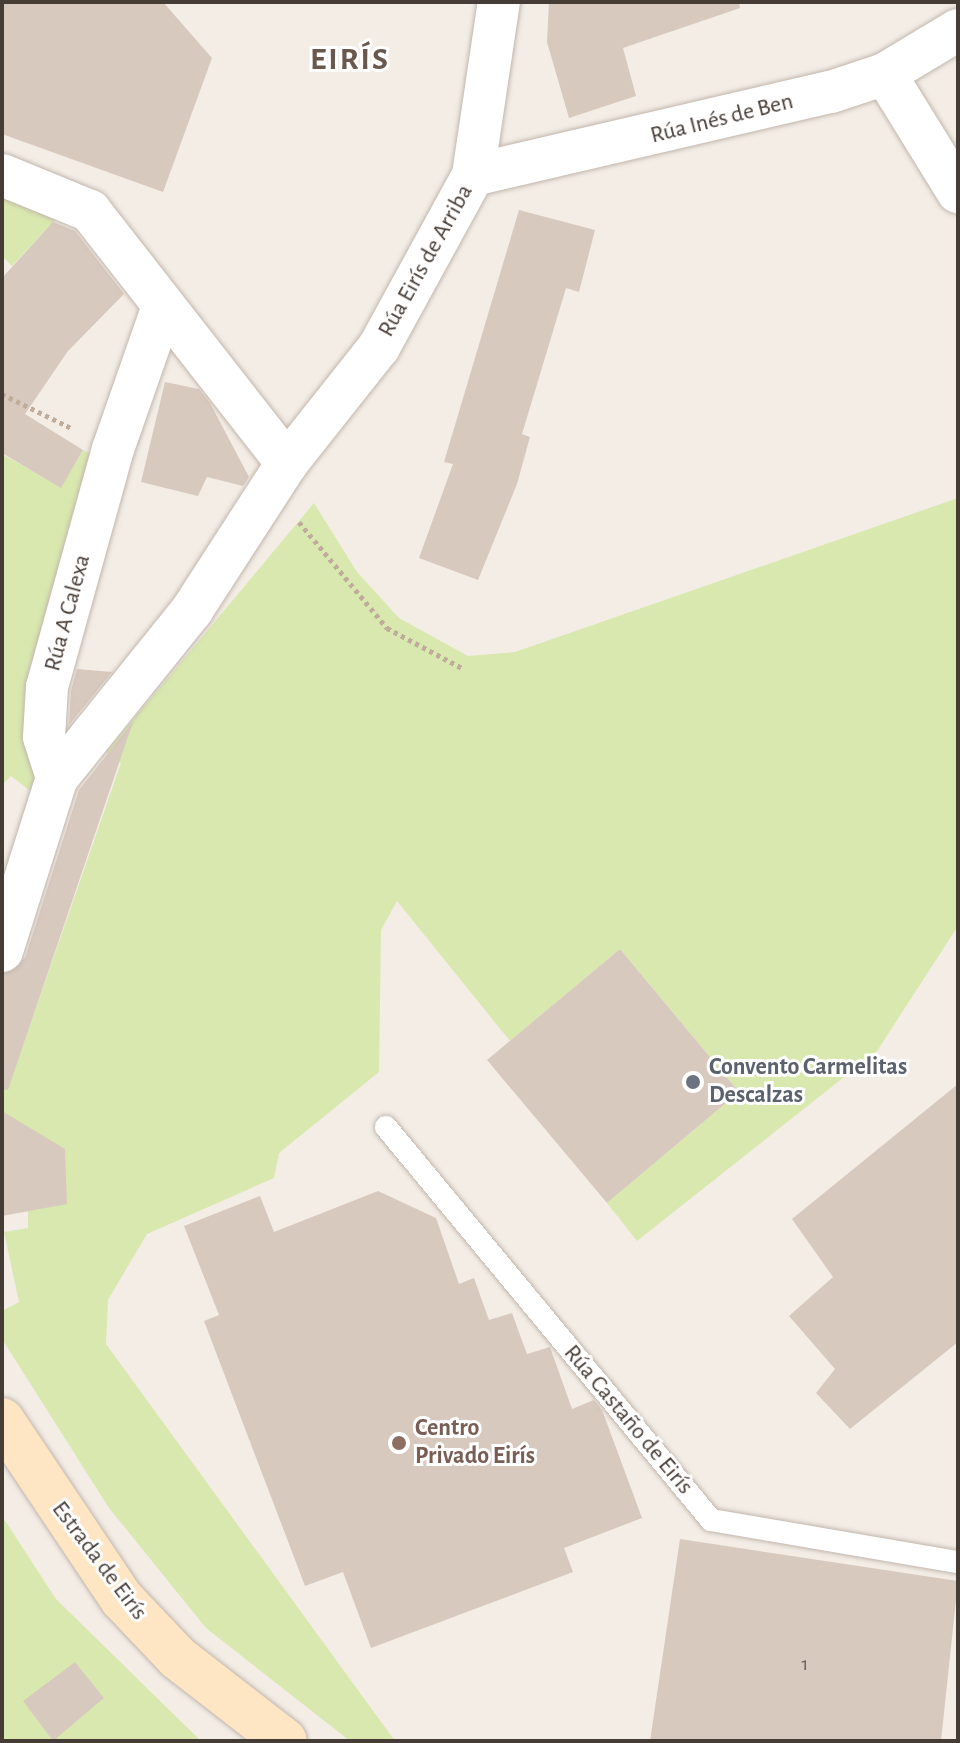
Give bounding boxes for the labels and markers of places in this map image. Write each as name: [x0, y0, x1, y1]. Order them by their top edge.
place label: Convento Carmelitas Descalzas: [709, 1054, 907, 1110]
marker: Convento Carmelitas Descalzas: [684, 1073, 702, 1091]
place label: Centro Privado Eirís: [415, 1415, 535, 1471]
marker: Centro Privado Eirís: [390, 1434, 408, 1452]

